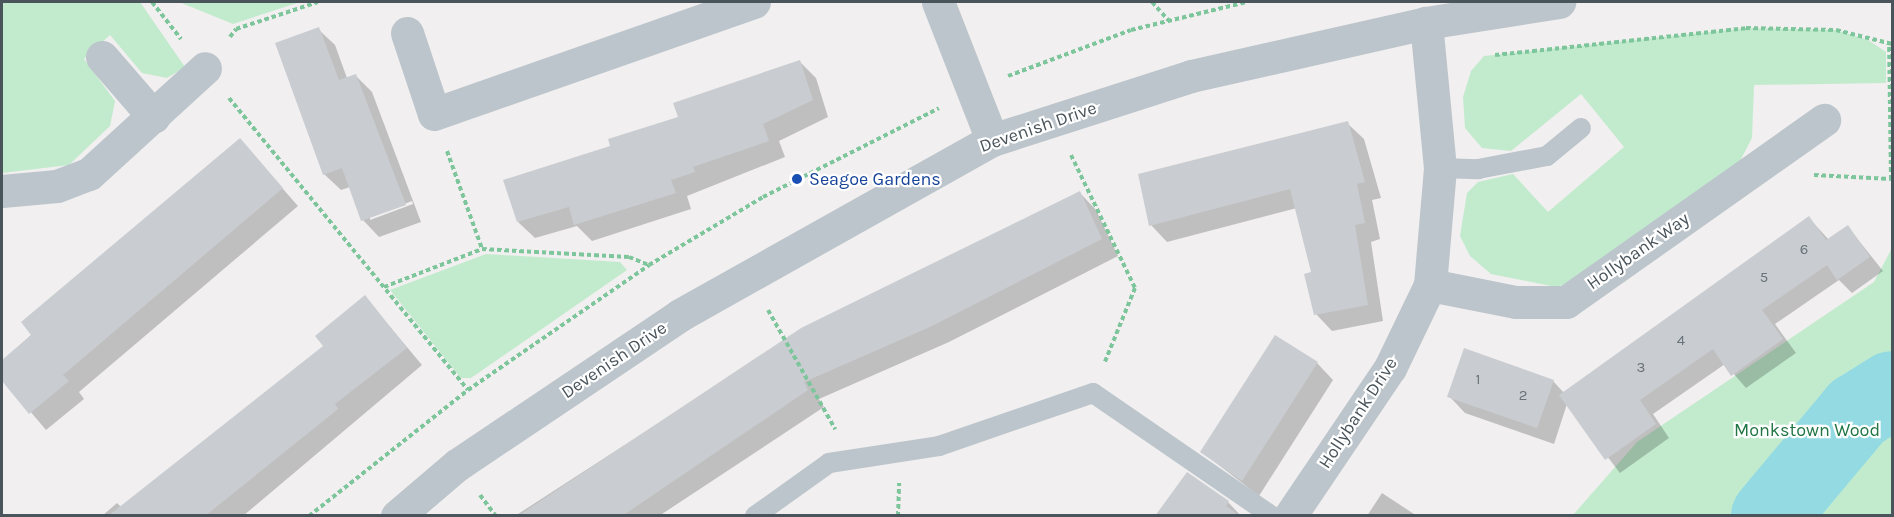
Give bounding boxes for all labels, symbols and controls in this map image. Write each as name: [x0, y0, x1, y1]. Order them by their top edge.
street label: Devenish Drive: [977, 97, 1099, 157]
place label: Seagoe Gardens: [809, 168, 941, 190]
marker: Seagoe Gardens: [790, 172, 804, 186]
street label: Hollybank Way: [1583, 208, 1693, 294]
house number: 6: [1800, 241, 1808, 259]
house number: 5: [1760, 269, 1768, 287]
street label: Devenish Drive: [557, 317, 671, 403]
house number: 4: [1677, 332, 1685, 350]
street label: Hollybank Drive: [1314, 353, 1402, 473]
house number: 3: [1637, 359, 1645, 377]
house number: 1: [1476, 371, 1480, 389]
house number: 2: [1519, 387, 1527, 405]
park label: Monkstown Wood: [1734, 419, 1880, 441]

